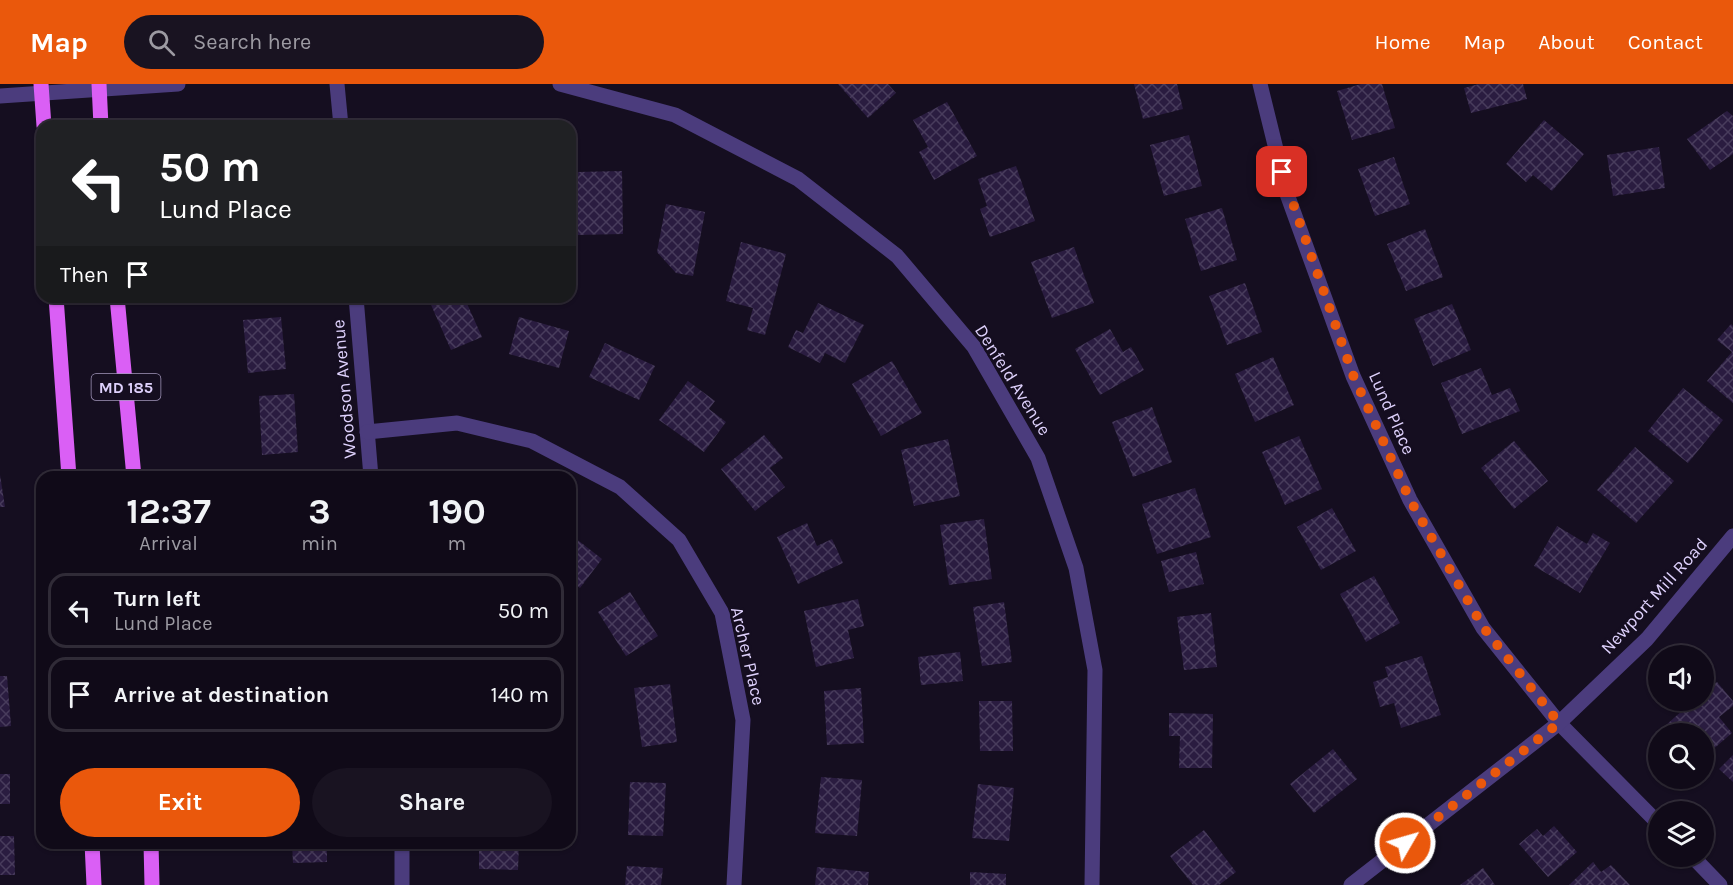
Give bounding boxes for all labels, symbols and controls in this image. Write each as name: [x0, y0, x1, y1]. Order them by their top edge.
search box: [124, 15, 544, 69]
text: Map: [30, 26, 88, 59]
icon: search: [145, 26, 178, 59]
text: Search here: [193, 29, 311, 55]
text: Home: [1375, 30, 1431, 54]
text: Map: [1464, 30, 1505, 54]
text: About: [1538, 30, 1595, 54]
text: Contact: [1628, 30, 1703, 54]
text: 50 m: [159, 142, 261, 192]
icon: left: [60, 144, 138, 222]
pin: [1256, 146, 1307, 197]
icon: arrive: [1265, 155, 1298, 188]
text: Lund Place: [159, 193, 292, 225]
icon: arrive: [121, 258, 154, 291]
text: Then: [60, 262, 109, 288]
street label: Woodson Avenue: [327, 319, 361, 459]
street label: Denfeld Avenue: [970, 320, 1056, 440]
street label: Lund Place: [1364, 368, 1420, 458]
road number: MD 185: [92, 374, 160, 400]
text: 12:37: [126, 490, 211, 532]
text: 3: [308, 490, 331, 532]
text: 190: [428, 490, 486, 532]
text: Arrival: [139, 532, 198, 555]
text: min: [301, 532, 338, 555]
text: m: [448, 532, 466, 555]
street label: Newport Mill Road: [1596, 533, 1712, 659]
text: Turn left: [114, 586, 201, 612]
icon: left: [63, 594, 96, 627]
text: 50 m: [498, 598, 549, 624]
street label: Archer Place: [726, 605, 770, 707]
text: Lund Place: [114, 612, 212, 635]
map controls: [1648, 645, 1714, 867]
button: sound: [1648, 645, 1714, 711]
icon: arrive: [63, 678, 96, 711]
text: Arrive at destination: [114, 682, 329, 708]
text: 140 m: [491, 682, 549, 708]
button: search: [1648, 723, 1714, 789]
button: Exit: [60, 768, 300, 837]
button: Share: [312, 768, 552, 837]
button: layers: [1648, 801, 1714, 867]
position arrow: [1373, 811, 1437, 875]

